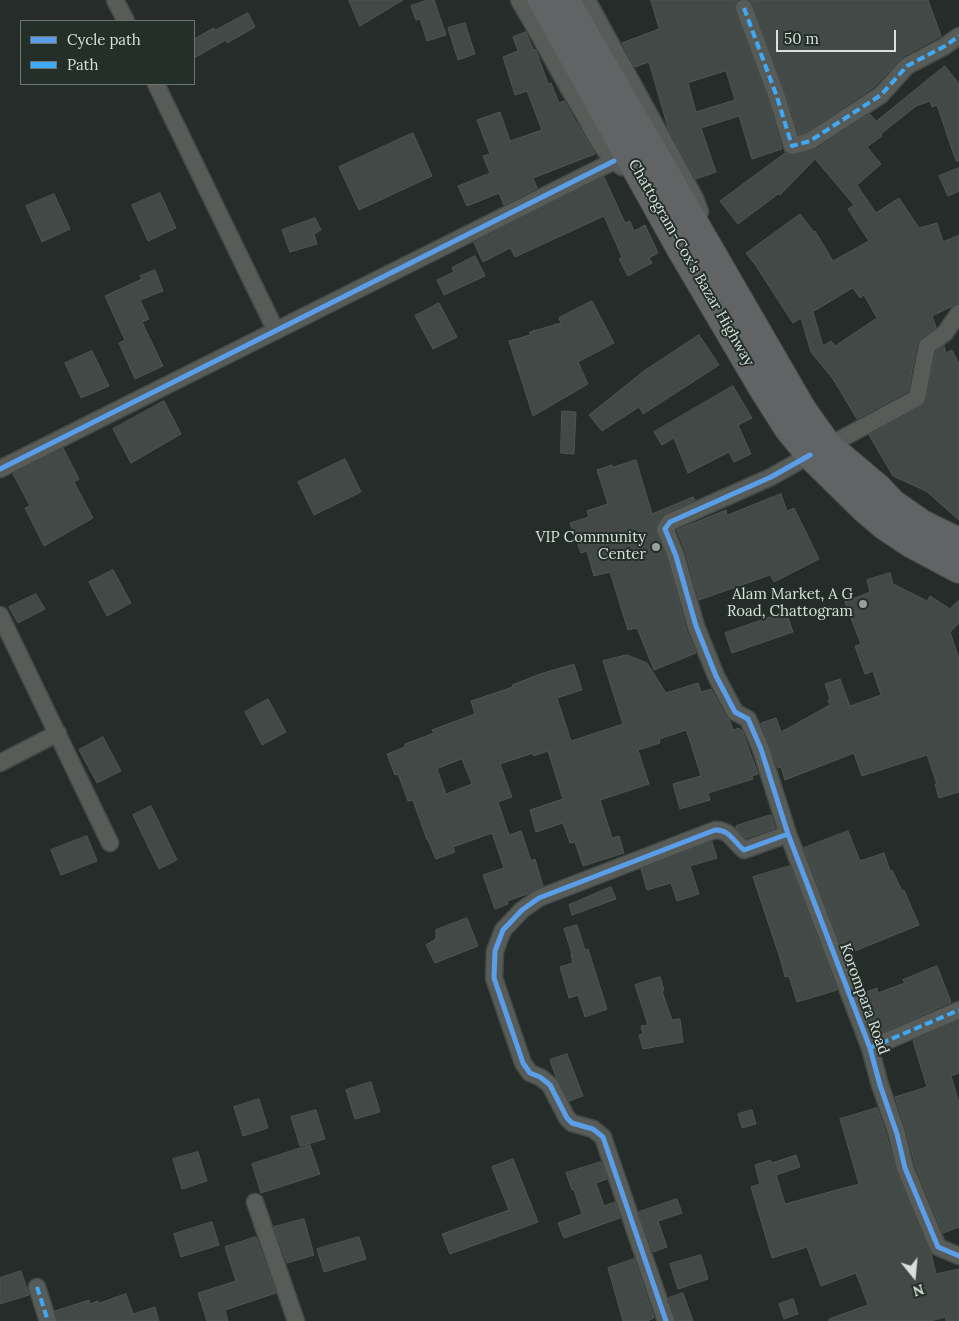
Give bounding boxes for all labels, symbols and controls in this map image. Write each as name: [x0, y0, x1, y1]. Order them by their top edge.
legend: [20, 20, 195, 85]
scale bar: [779, 20, 899, 52]
text: 50 m: [784, 29, 819, 48]
text: Cycle path: [67, 30, 141, 49]
text: Path: [67, 55, 98, 74]
street label: Chattogram-Cox's Bazar Highway: [624, 156, 758, 370]
place label: VIP Community Center: [536, 529, 646, 564]
marker: VIP Community Center: [650, 541, 662, 553]
place label: Alam Market, A G Road, Chattogram: [727, 586, 853, 621]
marker: Alam Market, A G Road, Chattogram: [857, 598, 869, 610]
street label: Korompara Road: [836, 941, 892, 1057]
north arrow: [889, 1251, 939, 1301]
text: N: [911, 1280, 926, 1301]

